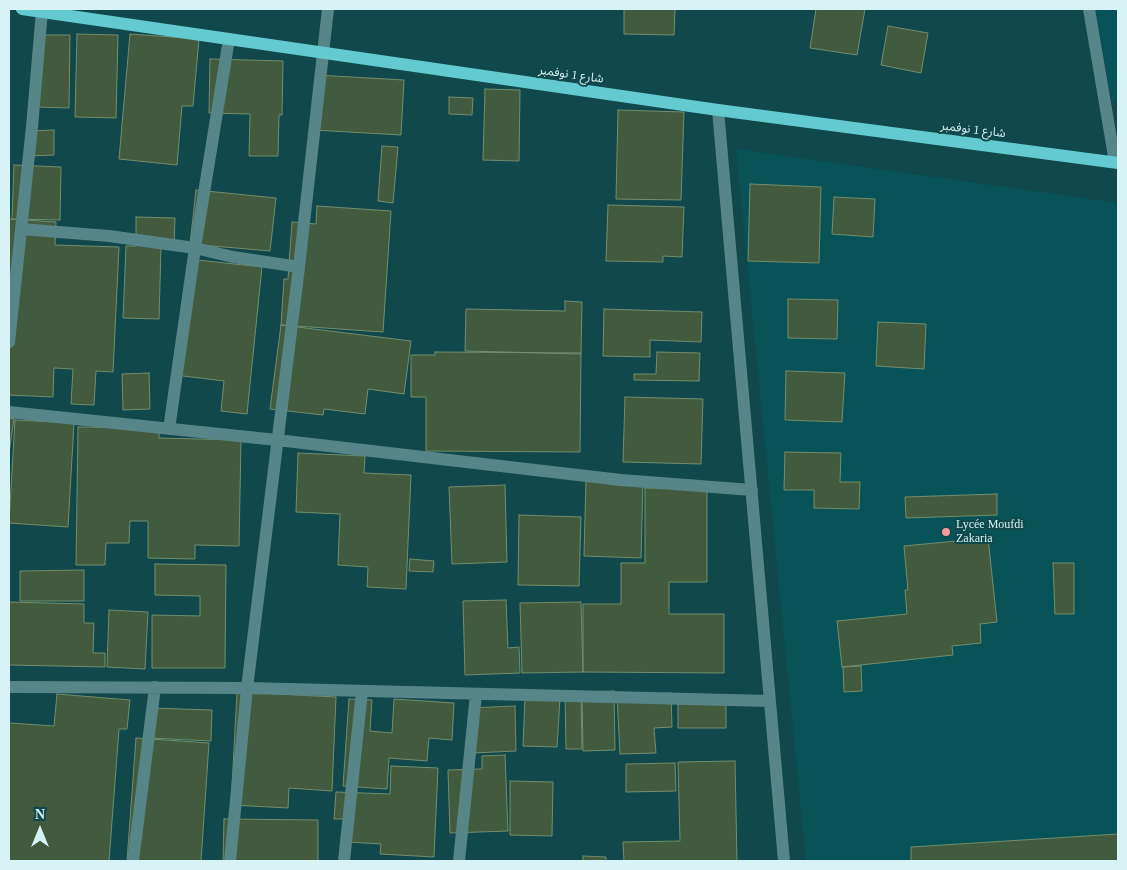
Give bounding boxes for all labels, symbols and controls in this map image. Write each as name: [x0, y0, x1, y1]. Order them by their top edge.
street label: شارع 1 نوفمبر: [538, 63, 604, 87]
street label: شارع 1 نوفمبر: [940, 119, 1006, 141]
place label: Lycée Moufdi Zakaria: [956, 518, 1024, 546]
marker: Lycée Moufdi Zakaria: [940, 526, 952, 538]
north arrow: [15, 805, 65, 855]
text: N: [35, 807, 45, 822]

